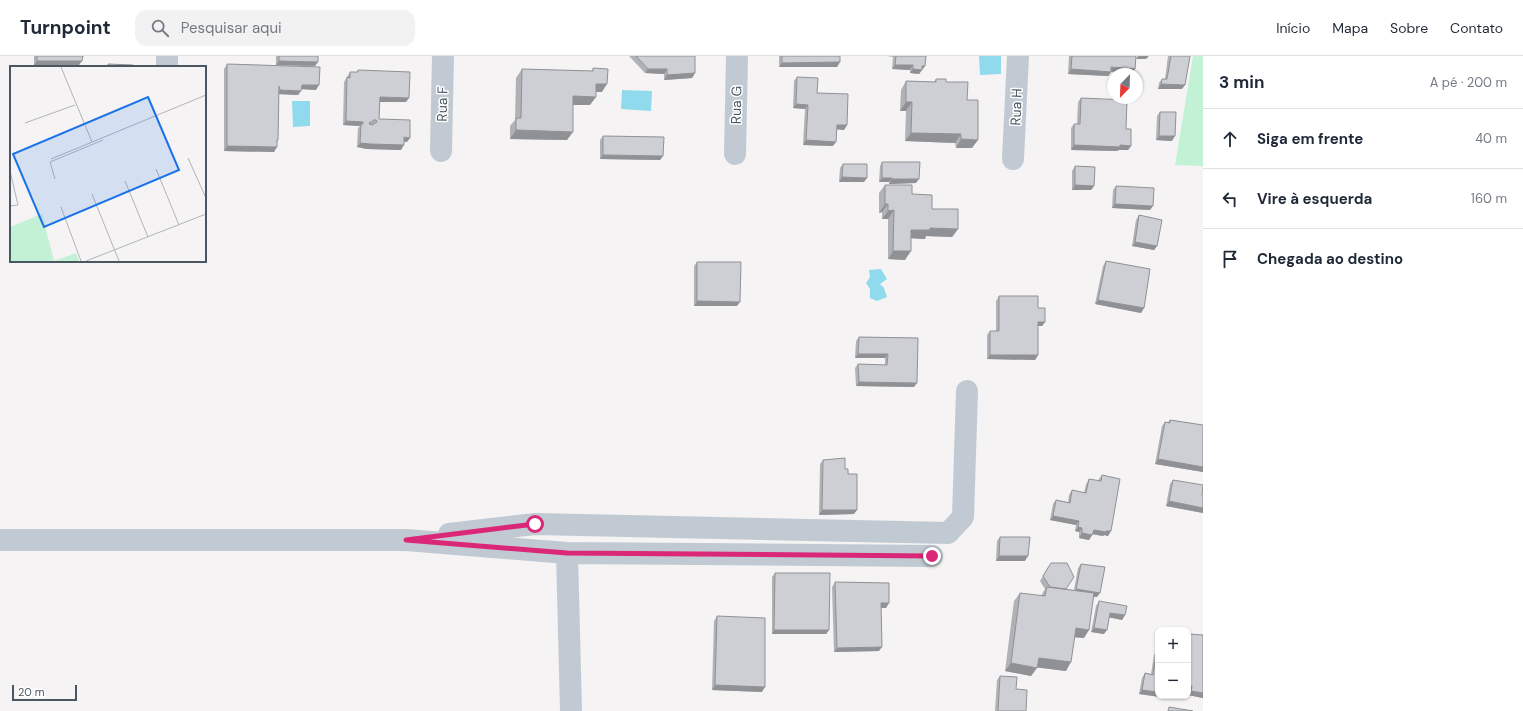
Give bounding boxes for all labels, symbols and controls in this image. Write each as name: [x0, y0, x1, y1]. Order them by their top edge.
search box: [135, 10, 415, 46]
text: Turnpoint: [20, 15, 111, 40]
icon: search: [149, 17, 171, 39]
text: Pesquisar aqui: [181, 18, 282, 38]
text: Início: [1276, 19, 1310, 37]
text: Mapa: [1332, 19, 1368, 37]
text: Sobre: [1390, 19, 1428, 37]
text: Contato: [1450, 19, 1503, 37]
inset map: [10, 66, 206, 262]
north arrow: [1107, 68, 1143, 104]
text: 3 min: [1219, 71, 1264, 93]
text: A pé · 200 m: [1430, 74, 1507, 91]
street label: Rua F: [433, 86, 451, 122]
street label: Rua G: [727, 86, 745, 124]
street label: Rua H: [1006, 88, 1026, 126]
icon: ahead: [1219, 128, 1241, 150]
text: Siga em frente: [1257, 129, 1363, 149]
text: 40 m: [1475, 130, 1507, 147]
icon: left: [1219, 188, 1241, 210]
text: Vire à esquerda: [1257, 189, 1372, 209]
text: 160 m: [1471, 190, 1507, 207]
icon: arrive: [1219, 248, 1241, 270]
text: Chegada ao destino: [1257, 249, 1403, 269]
route start: [526, 515, 544, 533]
route end: [923, 547, 941, 565]
map controls: [1155, 627, 1191, 699]
button: +: [1155, 627, 1191, 663]
button: −: [1155, 663, 1191, 699]
scale bar: [12, 683, 77, 702]
text: 20 m: [18, 685, 44, 699]

